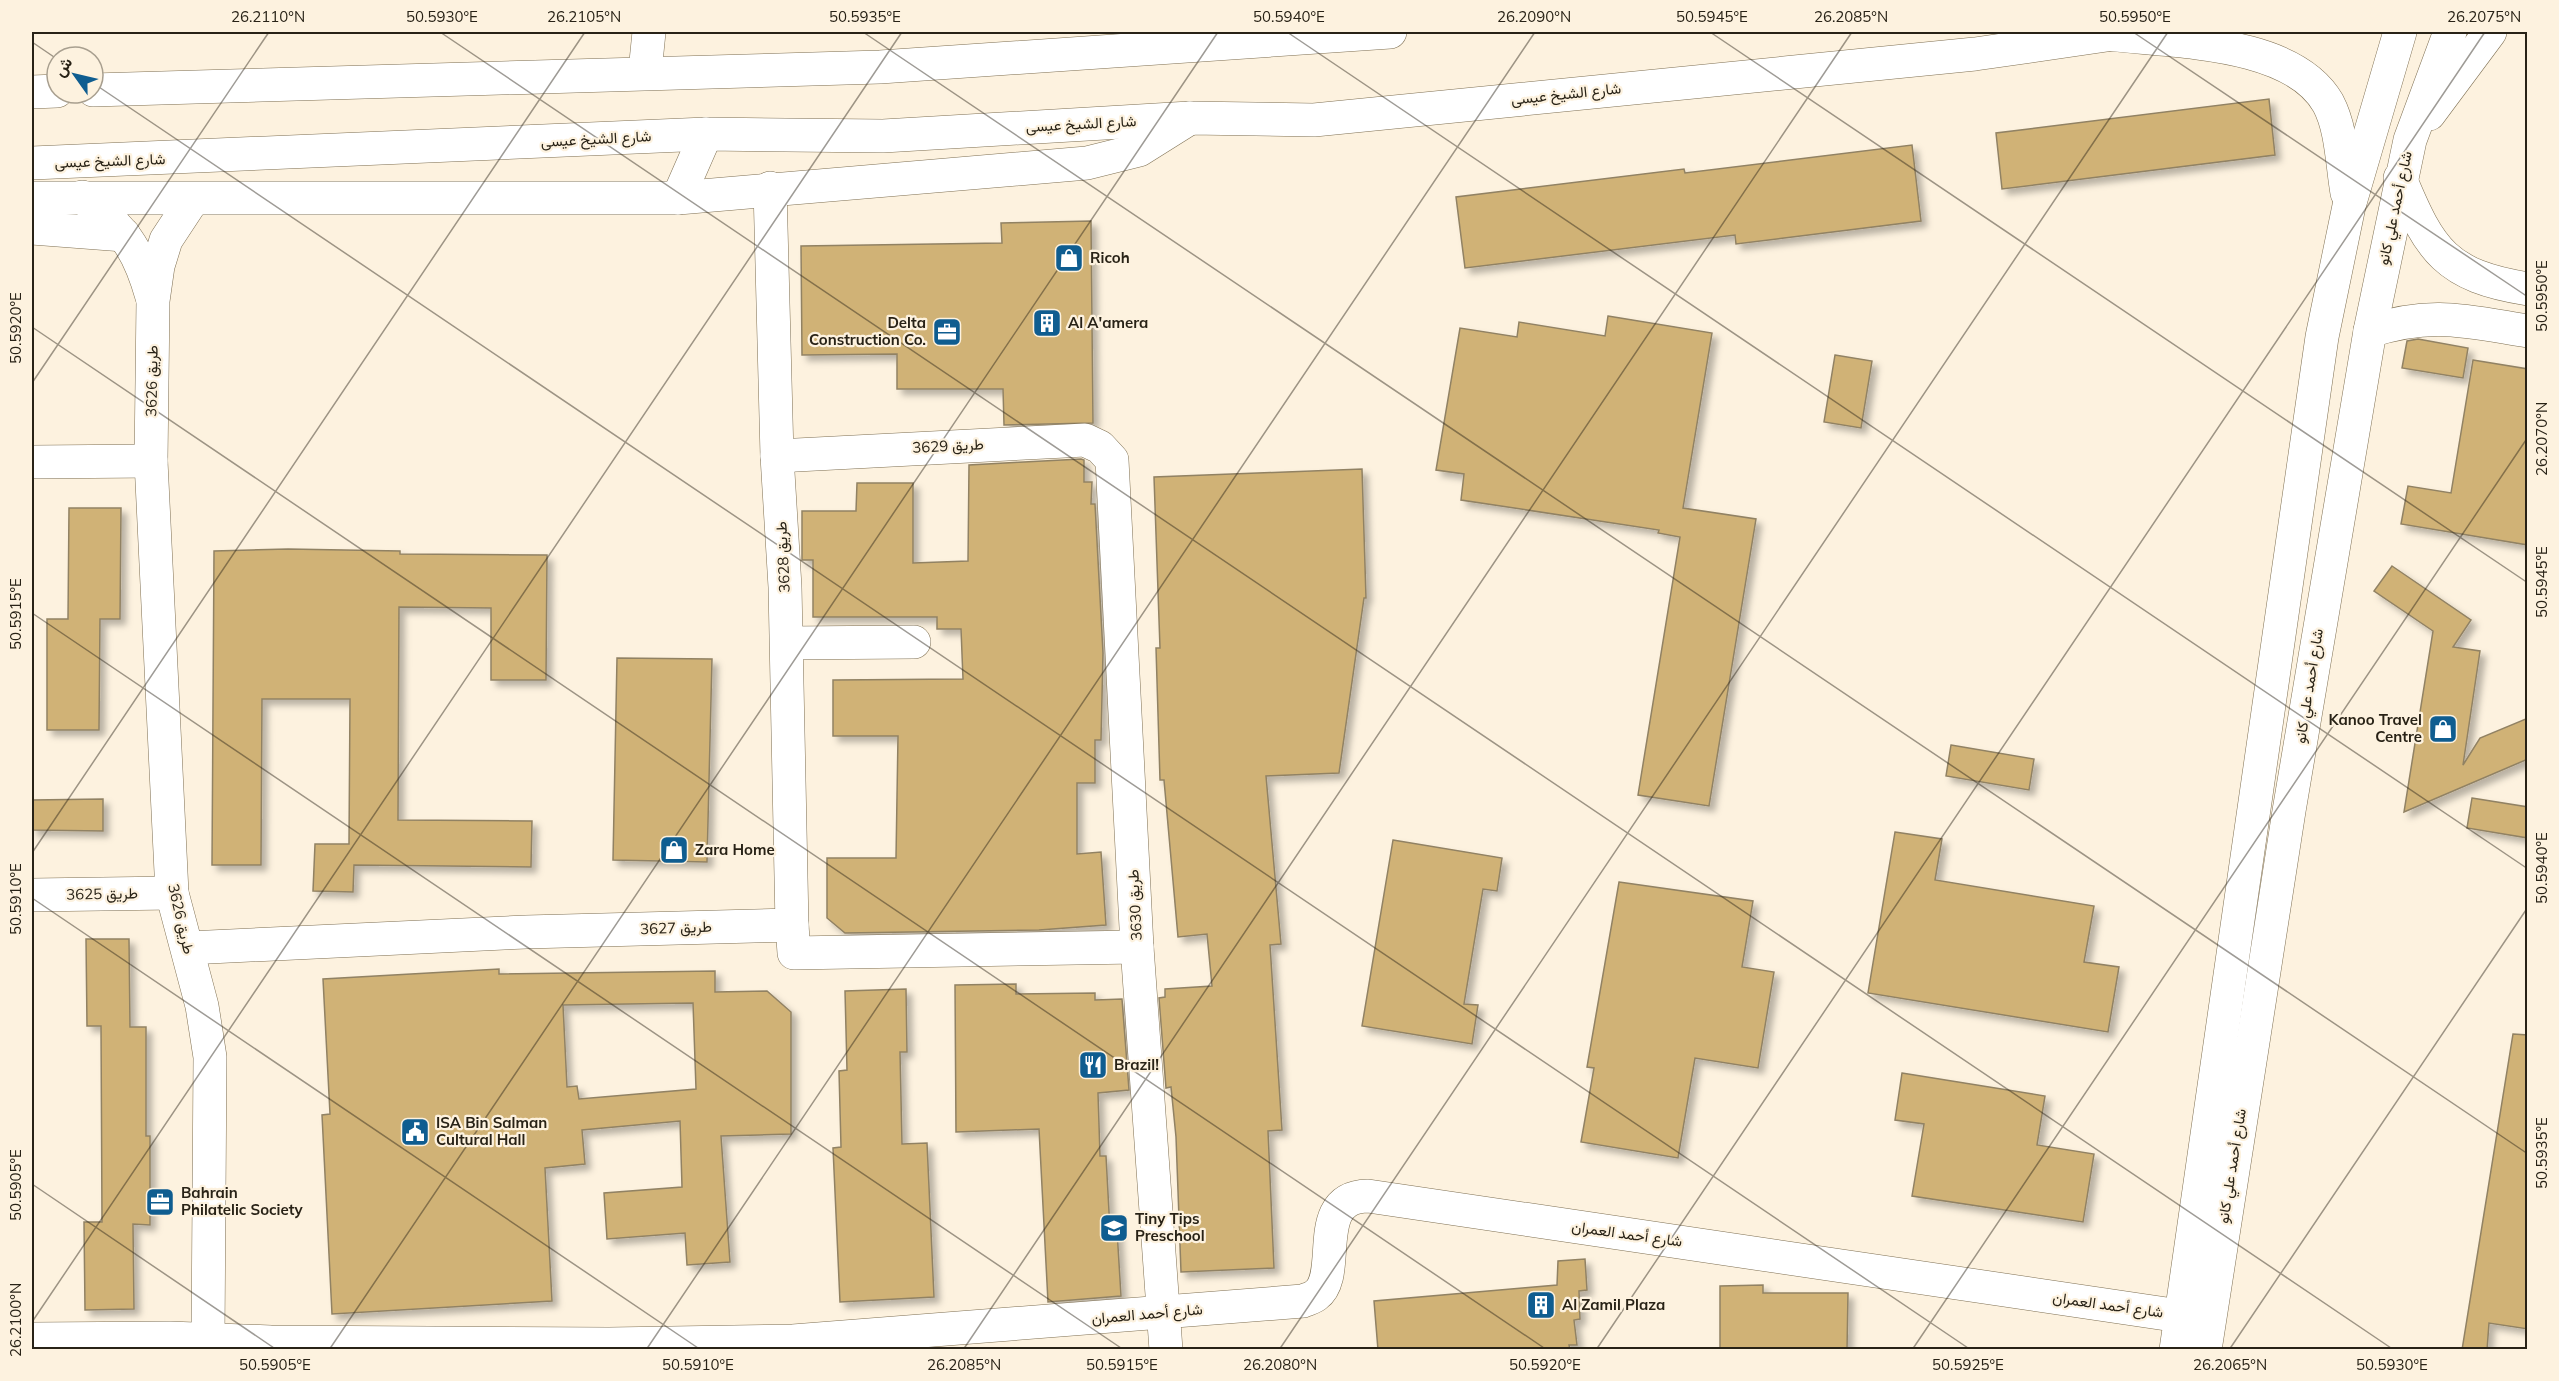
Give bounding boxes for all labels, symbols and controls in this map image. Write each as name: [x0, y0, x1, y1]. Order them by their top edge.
text: 26.2110°N: [231, 7, 305, 26]
text: 50.5930°E: [406, 7, 478, 26]
text: 26.2105°N: [547, 7, 621, 26]
text: 50.5935°E: [829, 7, 901, 26]
text: 50.5940°E: [1253, 7, 1325, 26]
text: 26.2090°N: [1497, 7, 1571, 26]
text: 50.5945°E: [1676, 7, 1748, 26]
text: 26.2085°N: [1814, 7, 1888, 26]
text: 50.5950°E: [2099, 7, 2171, 26]
text: 26.2075°N: [2447, 7, 2521, 26]
north arrow: [45, 45, 105, 105]
text: ش: [49, 53, 76, 80]
street label: شارع الشيخ عيسى: [1510, 78, 1622, 111]
street label: شارع الشيخ عيسى: [1025, 111, 1137, 138]
street label: شارع الشيخ عيسى: [540, 126, 652, 153]
street label: شارع الشيخ عيسى: [54, 149, 166, 174]
street label: شارع أحمد علي كانو: [2373, 149, 2420, 267]
shop icon: Ricoh: [1053, 242, 1085, 274]
place label: Ricoh: [1090, 248, 1130, 267]
text: 50.5950°E: [2532, 260, 2551, 332]
text: 50.5920°E: [6, 292, 25, 364]
building icon: Al A'amera: [1031, 307, 1063, 339]
place label: Delta Construction Co.: [809, 313, 926, 349]
place label: Al A'amera: [1068, 313, 1148, 332]
office icon: Delta Construction Co.: [931, 316, 963, 348]
street label: طريق 3626: [141, 345, 163, 417]
text: 26.2070°N: [2532, 402, 2551, 476]
street label: طريق 3629: [912, 434, 985, 458]
street label: طريق 3628: [771, 520, 795, 593]
text: 50.5945°E: [2532, 546, 2551, 618]
text: 50.5915°E: [6, 578, 25, 650]
street label: شارع أحمد علي كانو: [2290, 627, 2331, 745]
place label: Kanoo Travel Centre: [2328, 710, 2422, 746]
shop icon: Kanoo Travel Centre: [2427, 713, 2459, 745]
text: 50.5940°E: [2532, 832, 2551, 904]
shop icon: Zara Home: [658, 834, 690, 866]
place label: Zara Home: [695, 840, 775, 859]
text: 50.5910°E: [6, 863, 25, 935]
street label: طريق 3630: [1123, 868, 1147, 941]
street label: طريق 3626: [163, 882, 199, 956]
street label: طريق 3625: [66, 883, 138, 905]
street label: طريق 3627: [640, 917, 712, 939]
restaurant icon: Brazil!: [1077, 1049, 1109, 1081]
place label: Brazil!: [1114, 1055, 1159, 1074]
street label: شارع أحمد علي كانو: [2213, 1107, 2254, 1225]
place label: ISA Bin Salman Cultural Hall: [436, 1113, 547, 1149]
public building icon: ISA Bin Salman Cultural Hall: [399, 1116, 431, 1148]
text: 50.5935°E: [2532, 1117, 2551, 1189]
text: 50.5905°E: [6, 1149, 25, 1221]
place label: Bahrain Philatelic Society: [181, 1183, 304, 1219]
office icon: Bahrain Philatelic Society: [144, 1186, 176, 1218]
place label: Tiny Tips Preschool: [1135, 1209, 1205, 1245]
school or university icon: Tiny Tips Preschool: [1098, 1212, 1130, 1244]
street label: شارع أحمد العمران: [1570, 1216, 1684, 1253]
text: 26.2100°N: [6, 1283, 25, 1357]
street label: شارع أحمد العمران: [2051, 1287, 2165, 1324]
building icon: Al Zamil Plaza: [1525, 1289, 1557, 1321]
place label: Al Zamil Plaza: [1562, 1295, 1665, 1314]
street label: شارع أحمد العمران: [1091, 1299, 1204, 1330]
text: 50.5905°E: [239, 1355, 311, 1374]
text: 50.5910°E: [662, 1355, 734, 1374]
text: 26.2085°N: [927, 1355, 1001, 1374]
text: 50.5915°E: [1086, 1355, 1158, 1374]
text: 26.2080°N: [1243, 1355, 1317, 1374]
text: 50.5920°E: [1509, 1355, 1581, 1374]
text: 50.5925°E: [1932, 1355, 2004, 1374]
text: 26.2065°N: [2193, 1355, 2267, 1374]
text: 50.5930°E: [2356, 1355, 2428, 1374]

